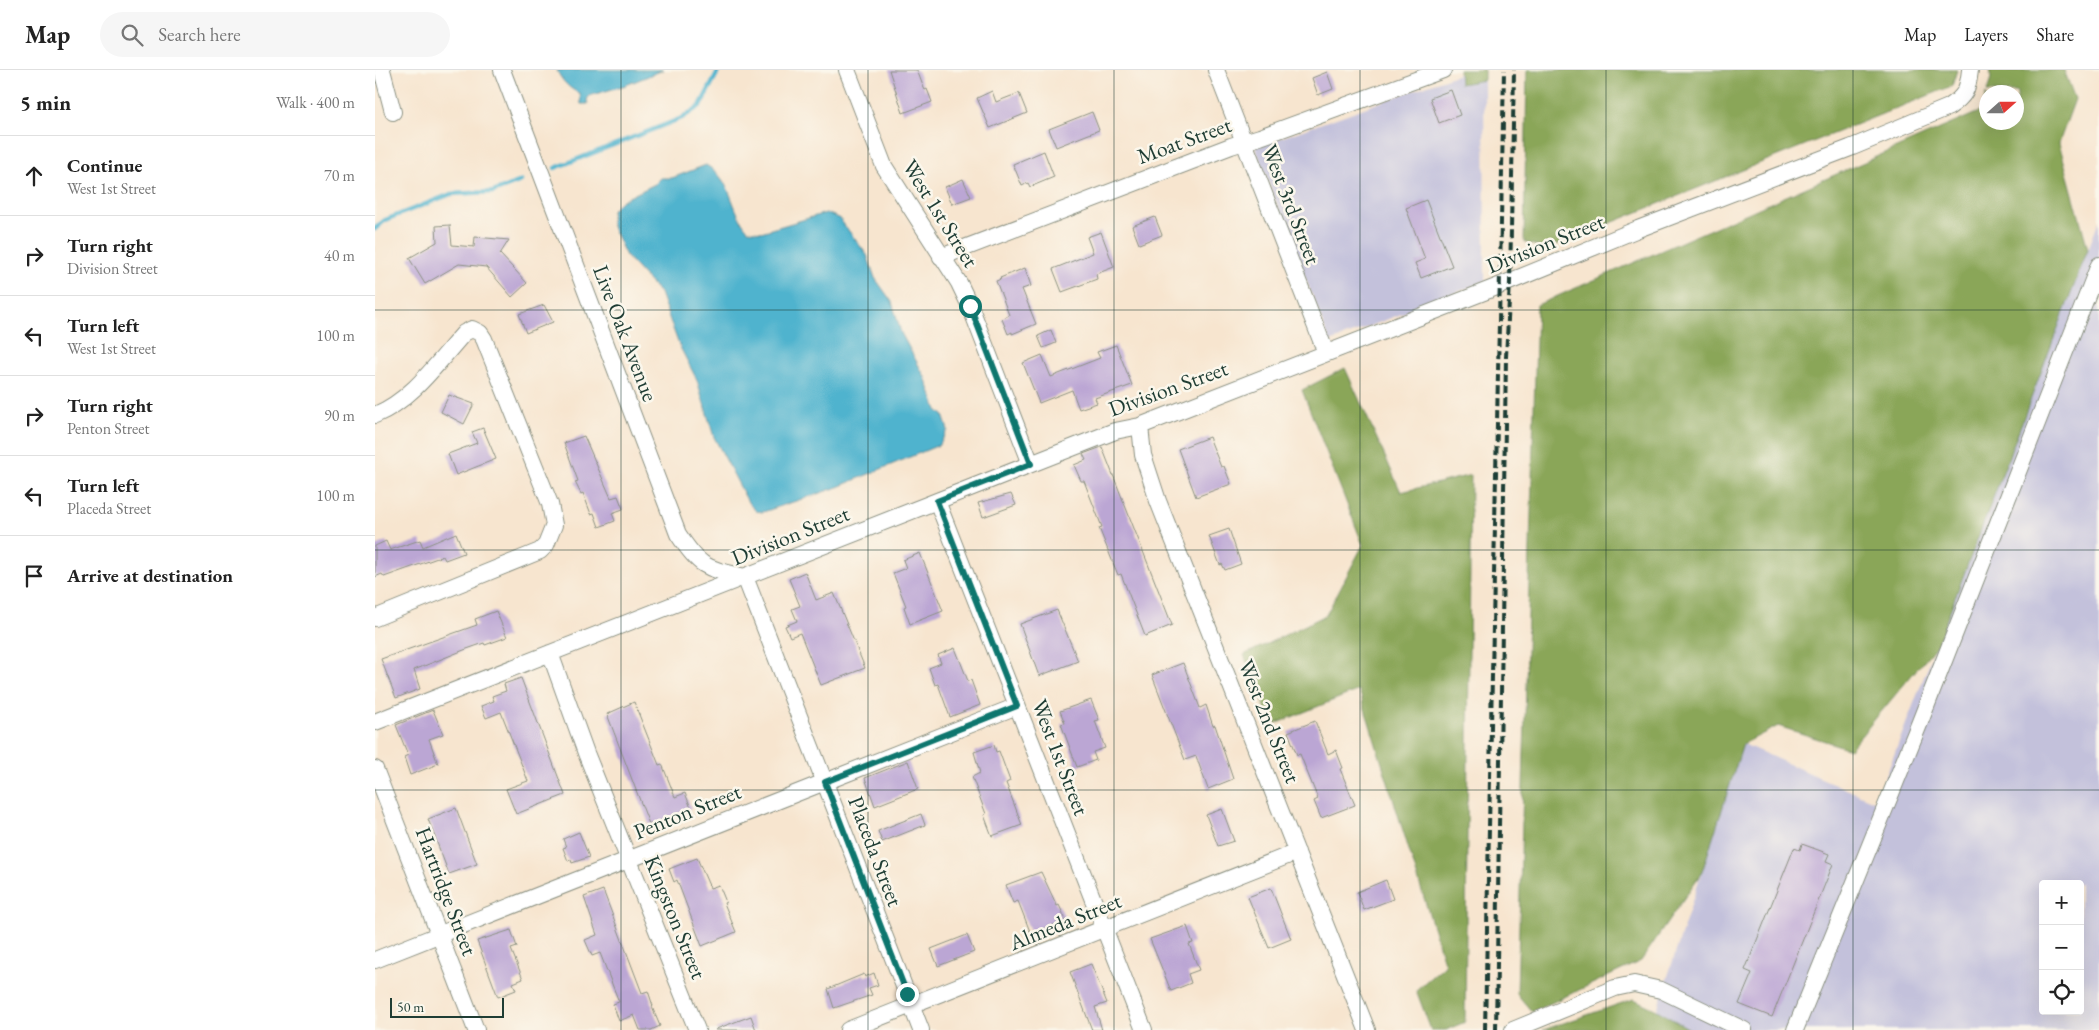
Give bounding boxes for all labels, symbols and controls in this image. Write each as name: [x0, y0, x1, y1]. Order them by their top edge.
search box: [100, 12, 450, 57]
text: Map: [25, 19, 70, 50]
icon: search: [118, 21, 146, 49]
text: Search here: [158, 22, 241, 47]
text: Map: [1904, 23, 1936, 46]
text: Layers: [1964, 23, 2008, 46]
text: Share: [2036, 23, 2074, 46]
north arrow: [1979, 85, 2024, 130]
text: 5 min: [20, 89, 71, 116]
text: Walk · 400 m: [276, 92, 355, 113]
street label: Moat Street: [1133, 110, 1235, 171]
street label: West 3rd Street: [1255, 140, 1328, 269]
text: Continue: [67, 153, 142, 178]
street label: West 1st Street: [896, 154, 985, 273]
icon: ahead: [20, 162, 48, 190]
text: 70 m: [324, 165, 355, 186]
text: West 1st Street: [67, 178, 156, 199]
street label: Division Street: [1482, 207, 1609, 280]
text: Turn right: [67, 233, 153, 258]
icon: right: [20, 242, 48, 270]
text: 40 m: [324, 245, 355, 266]
text: Division Street: [67, 258, 158, 279]
street label: Live Oak Avenue: [586, 261, 665, 406]
route start: [959, 295, 982, 318]
text: Turn left: [67, 313, 139, 338]
icon: left: [20, 322, 48, 350]
text: 100 m: [316, 325, 355, 346]
text: West 1st Street: [67, 338, 156, 359]
street label: Division Street: [1105, 353, 1232, 423]
text: Turn right: [67, 393, 153, 418]
icon: right: [20, 402, 48, 430]
text: 90 m: [324, 405, 355, 426]
text: Penton Street: [67, 418, 149, 439]
text: Turn left: [67, 473, 139, 498]
icon: left: [20, 482, 48, 510]
text: 100 m: [316, 485, 355, 506]
text: Placeda Street: [67, 498, 151, 519]
street label: Division Street: [727, 499, 854, 572]
icon: arrive: [20, 562, 48, 590]
text: Arrive at destination: [67, 563, 233, 588]
street label: West 2nd Street: [1232, 655, 1308, 787]
street label: West 1st Street: [1025, 695, 1096, 820]
street label: Penton Street: [629, 777, 745, 846]
street label: Placeda Street: [841, 792, 910, 910]
street label: Hartridge Street: [409, 823, 484, 960]
street label: Kingston Street: [638, 851, 714, 983]
map controls: [2039, 880, 2084, 1015]
button: +: [2039, 880, 2084, 925]
street label: Almeda Street: [1004, 886, 1126, 958]
button: −: [2039, 925, 2084, 970]
button: locate: [2039, 970, 2084, 1015]
route end: [896, 983, 919, 1006]
scale bar: [390, 995, 504, 1018]
text: 50 m: [397, 998, 424, 1016]

